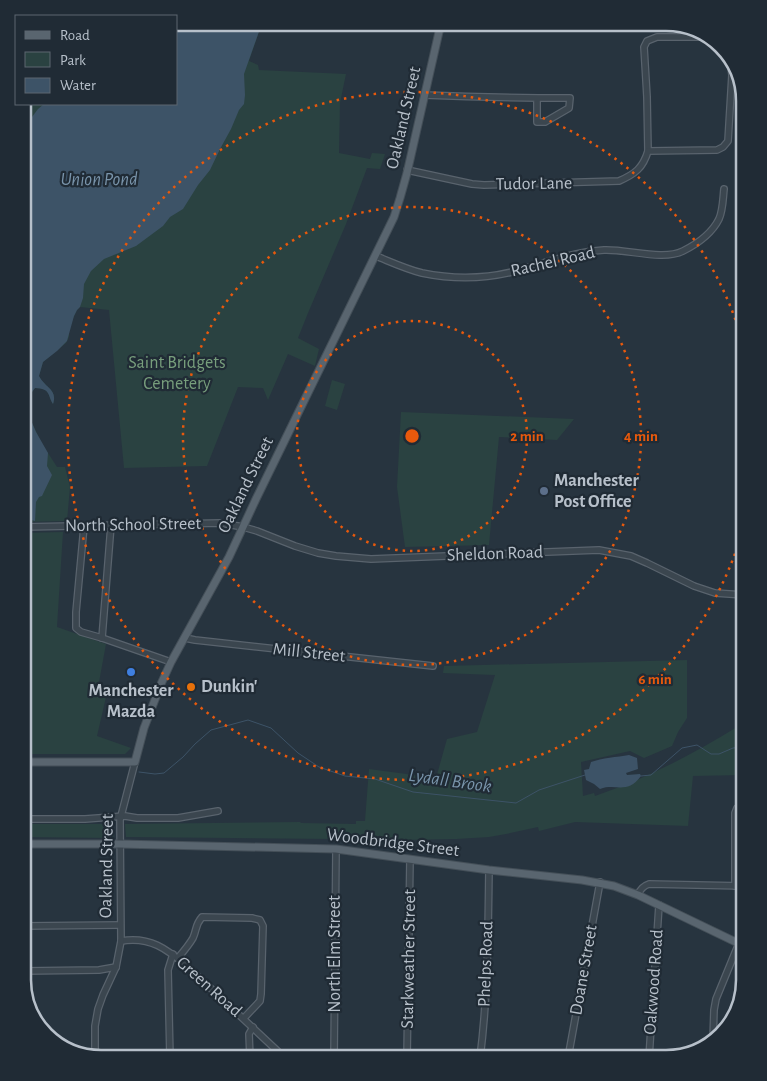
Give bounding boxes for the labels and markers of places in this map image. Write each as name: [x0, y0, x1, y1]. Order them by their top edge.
centre of rings: [403, 427, 421, 445]
place label: Manchester Post Office: [554, 472, 640, 511]
marker: Manchester Post Office: [538, 485, 550, 497]
marker: Manchester Mazda: [125, 666, 137, 678]
place label: Dunkin': [201, 678, 258, 696]
marker: Dunkin': [185, 681, 197, 693]
place label: Manchester Mazda: [89, 682, 174, 721]

